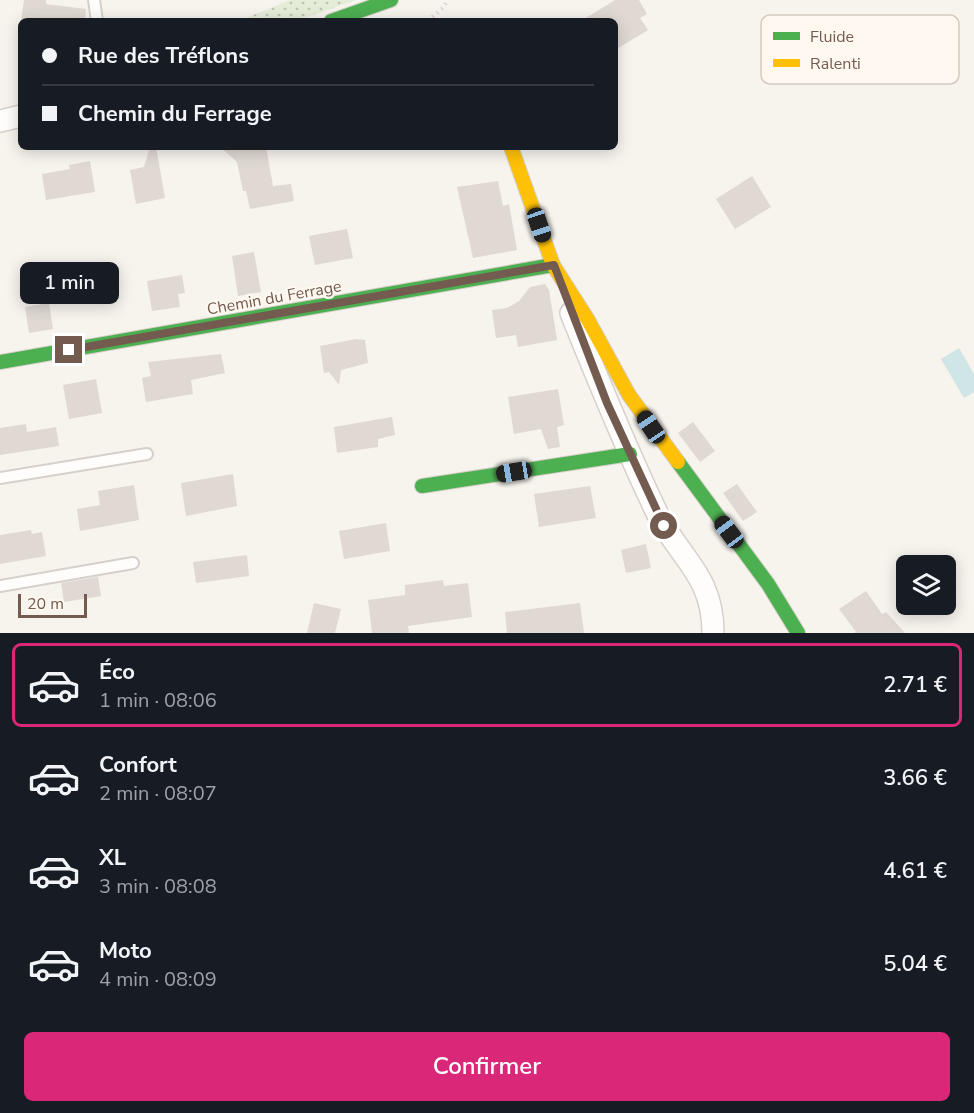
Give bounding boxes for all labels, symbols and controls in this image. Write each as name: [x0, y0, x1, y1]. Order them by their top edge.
legend: [761, 15, 959, 84]
text: Fluide: [810, 26, 854, 48]
text: Rue des Tréflons: [78, 41, 249, 71]
text: Ralenti: [810, 53, 861, 75]
text: Chemin du Ferrage: [78, 99, 272, 129]
car: [525, 205, 553, 245]
callout: 1 min: [20, 263, 118, 305]
text: 1 min: [44, 269, 95, 296]
street label: Chemin du Ferrage: [205, 275, 343, 321]
route end: [55, 336, 82, 363]
car: [633, 407, 669, 447]
car: [495, 460, 533, 484]
route start: [650, 512, 677, 539]
car: [711, 512, 747, 552]
map controls: [896, 555, 956, 615]
button: layers: [896, 555, 956, 615]
scale bar: [18, 591, 87, 618]
text: 20 m: [27, 593, 64, 615]
text: Éco: [99, 657, 135, 687]
icon: car: [27, 658, 81, 712]
text: 2.71 €: [883, 670, 947, 700]
text: 1 min · 08:06: [99, 687, 217, 714]
text: Confort: [99, 750, 177, 780]
icon: car: [27, 751, 81, 805]
text: 3.66 €: [883, 763, 947, 793]
text: 2 min · 08:07: [99, 780, 217, 807]
text: XL: [99, 843, 126, 873]
icon: car: [27, 844, 81, 898]
text: 4.61 €: [883, 856, 947, 886]
text: 3 min · 08:08: [99, 873, 217, 900]
text: Moto: [99, 936, 152, 966]
icon: car: [27, 937, 81, 991]
text: 5.04 €: [883, 949, 947, 979]
text: 4 min · 08:09: [99, 966, 217, 993]
button: Confirmer: [24, 1032, 950, 1101]

